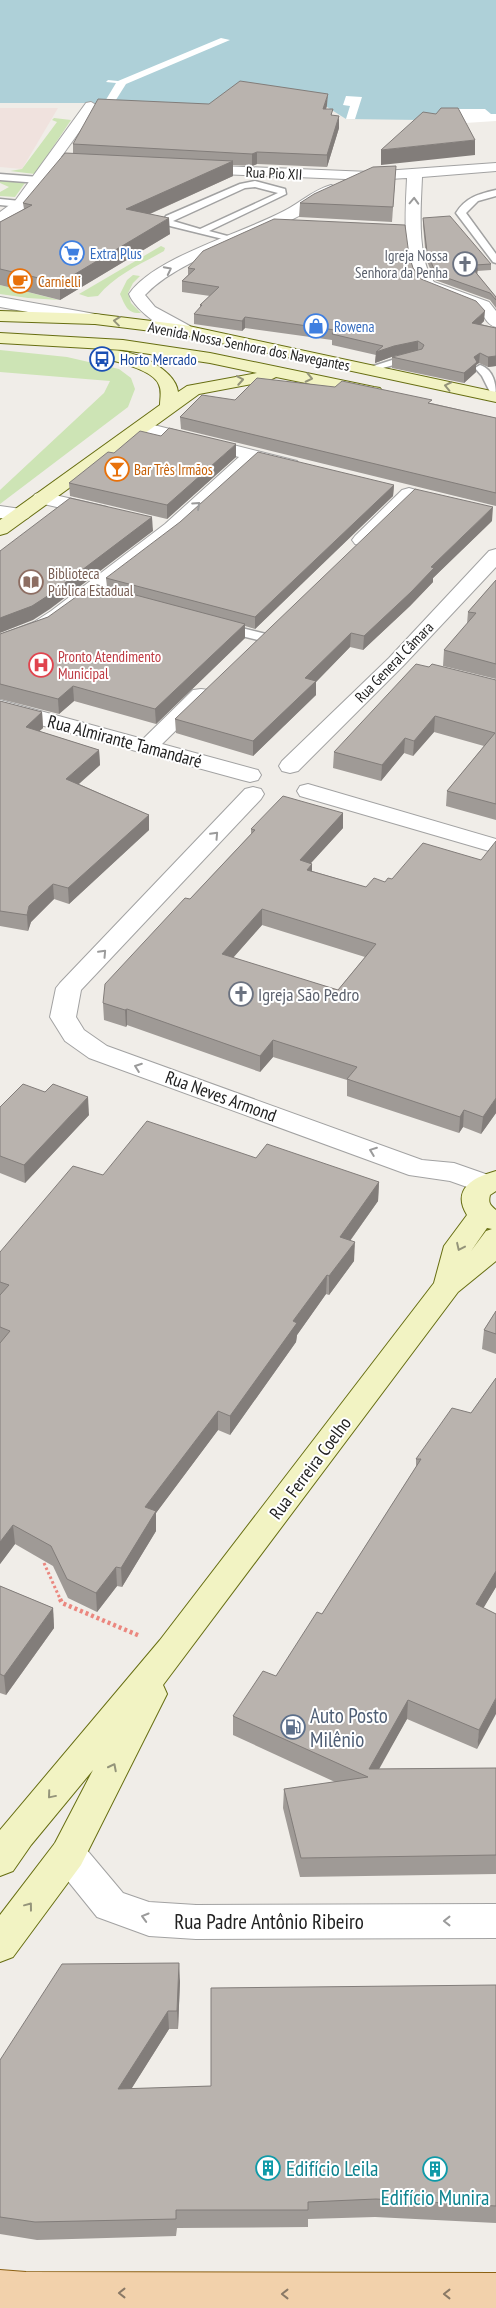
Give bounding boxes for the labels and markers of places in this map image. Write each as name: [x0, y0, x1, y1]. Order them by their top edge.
supermarket icon: Extra Plus: [59, 240, 85, 266]
place label: Extra Plus: [90, 244, 142, 263]
place label: Igreja Nossa Senhora da Penha: [355, 246, 448, 282]
church icon: Igreja Nossa Senhora da Penha: [452, 251, 478, 277]
cafe icon: Carnielli: [7, 268, 33, 294]
place label: Carnielli: [38, 272, 81, 291]
shop icon: Rowena: [303, 313, 329, 339]
place label: Rowena: [334, 317, 374, 336]
bus stop icon: Horto Mercado: [89, 346, 115, 372]
place label: Horto Mercado: [120, 350, 197, 369]
bar icon: Bar Três Irmãos: [104, 456, 130, 482]
place label: Bar Três Irmãos: [134, 460, 213, 479]
place label: Biblioteca Pública Estadual: [48, 564, 134, 600]
library icon: Biblioteca Pública Estadual: [18, 569, 44, 595]
place label: Pronto Atendimento Municipal: [58, 647, 161, 683]
hospital icon: Pronto Atendimento Municipal: [28, 652, 54, 678]
church icon: Igreja São Pedro: [228, 981, 254, 1007]
place label: Igreja São Pedro: [258, 983, 359, 1006]
place label: Auto Posto Milênio: [310, 1702, 388, 1753]
fuel station icon: Auto Posto Milênio: [280, 1714, 306, 1740]
building icon: Edifício Leila: [255, 2155, 281, 2181]
place label: Edifício Leila: [286, 2155, 378, 2182]
building icon: Edifício Munira: [422, 2156, 448, 2182]
place label: Edifício Munira: [381, 2184, 489, 2211]

